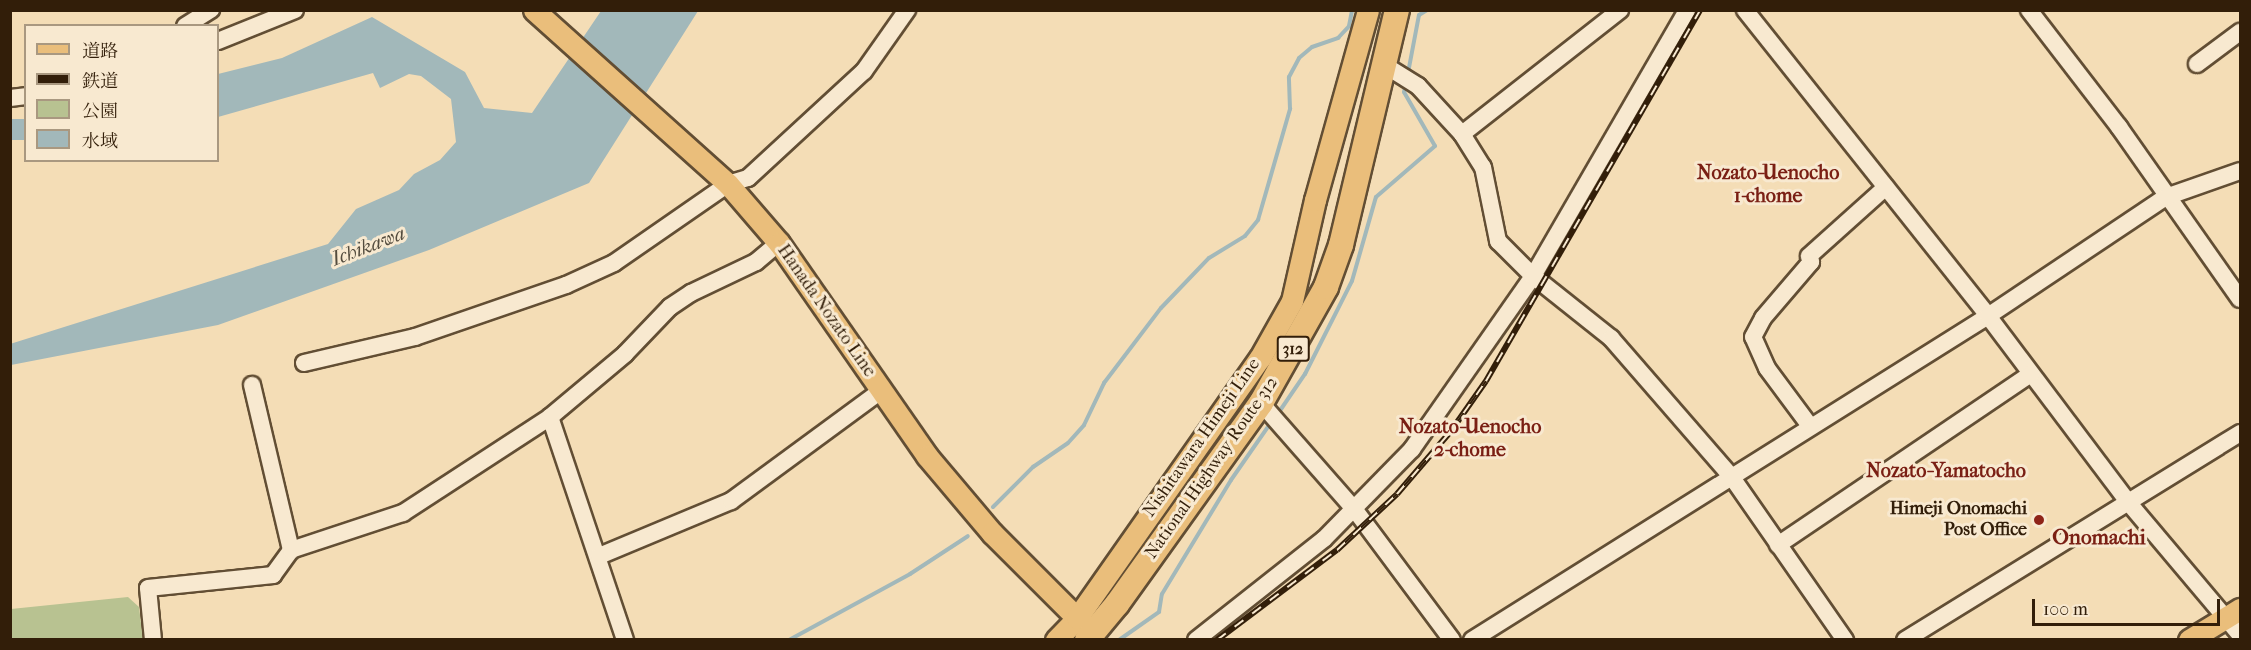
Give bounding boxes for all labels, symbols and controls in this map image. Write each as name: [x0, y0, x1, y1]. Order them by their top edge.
legend: [24, 24, 219, 162]
text: 道路: [82, 41, 118, 62]
text: 鉄道: [82, 71, 118, 92]
text: 公園: [82, 101, 118, 122]
text: 水域: [82, 131, 118, 152]
district label: Nozato-Uenocho 1-chome: [1697, 160, 1839, 207]
water label: Ichikawa: [328, 221, 408, 271]
street label: Hanada Nozato Line: [772, 241, 880, 381]
road number: 312: [1276, 336, 1310, 362]
street label: Nishitawara Himeji Line: [1139, 354, 1265, 522]
street label: National Highway Route 312: [1141, 373, 1283, 563]
district label: Nozato-Uenocho 2-chome: [1399, 415, 1541, 462]
district label: Nozato-Yamatocho: [1866, 458, 2026, 482]
place label: Himeji Onomachi Post Office: [1890, 499, 2027, 542]
marker: Himeji Onomachi Post Office: [2032, 513, 2046, 527]
district label: Onomachi: [2052, 524, 2146, 550]
scale bar: [2035, 587, 2222, 625]
text: 100 m: [2043, 599, 2088, 620]

